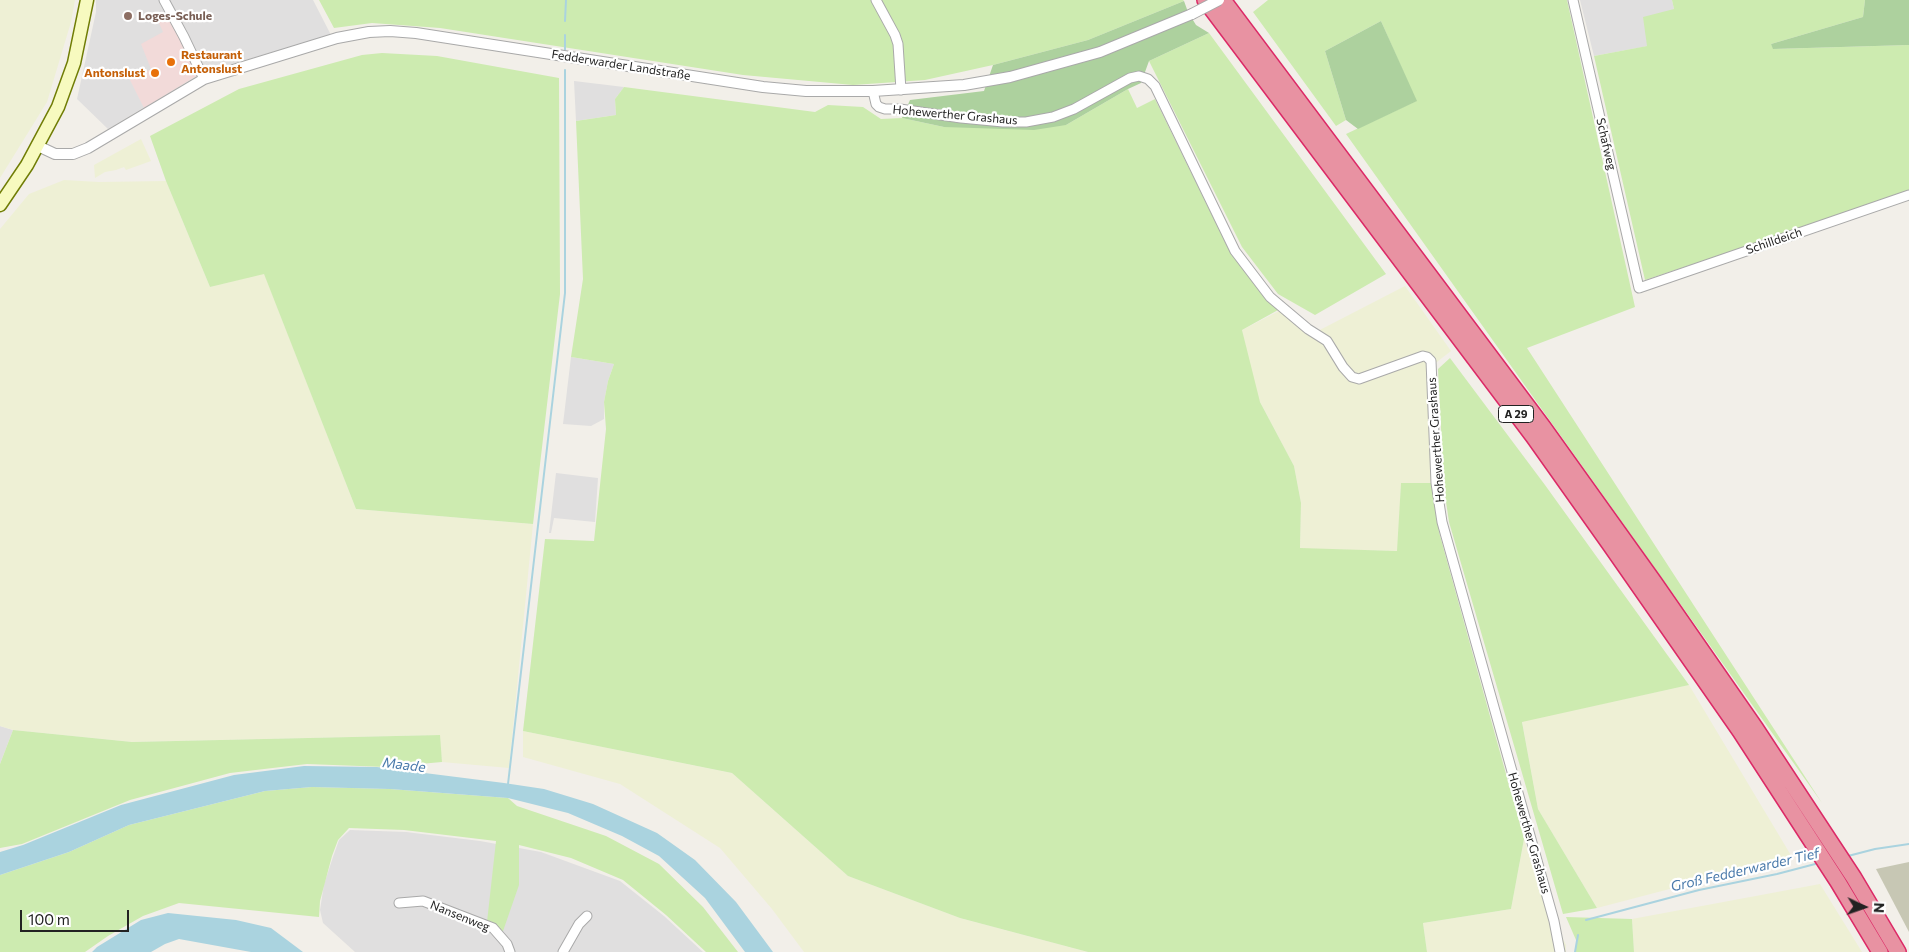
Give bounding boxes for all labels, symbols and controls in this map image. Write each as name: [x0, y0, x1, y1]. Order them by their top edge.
place label: Loges-Schule: [138, 9, 212, 23]
marker: Loges-Schule: [122, 10, 134, 22]
street label: Fedderwarder Landstraße: [550, 47, 692, 83]
place label: Restaurant Antonslust: [181, 48, 242, 76]
marker: Restaurant Antonslust: [165, 56, 177, 68]
place label: Antonslust: [84, 66, 145, 80]
marker: Antonslust: [149, 67, 161, 79]
street label: Hohewerther Grashaus: [892, 102, 1018, 128]
street label: Schafweg: [1593, 117, 1619, 171]
street label: Schilldeich: [1744, 225, 1804, 257]
street label: Hohewerther Grashaus: [1424, 377, 1448, 503]
road number: A 29: [1498, 406, 1534, 422]
water label: Maade: [381, 754, 427, 776]
street label: Hohewerther Grashaus: [1505, 771, 1553, 895]
water label: Groß Fedderwarder Tief: [1669, 845, 1821, 895]
north arrow: [1839, 882, 1889, 932]
street label: Nansenweg: [428, 898, 492, 934]
scale bar: [22, 900, 131, 932]
text: N: [1871, 902, 1888, 913]
text: 100 m: [28, 910, 70, 928]

